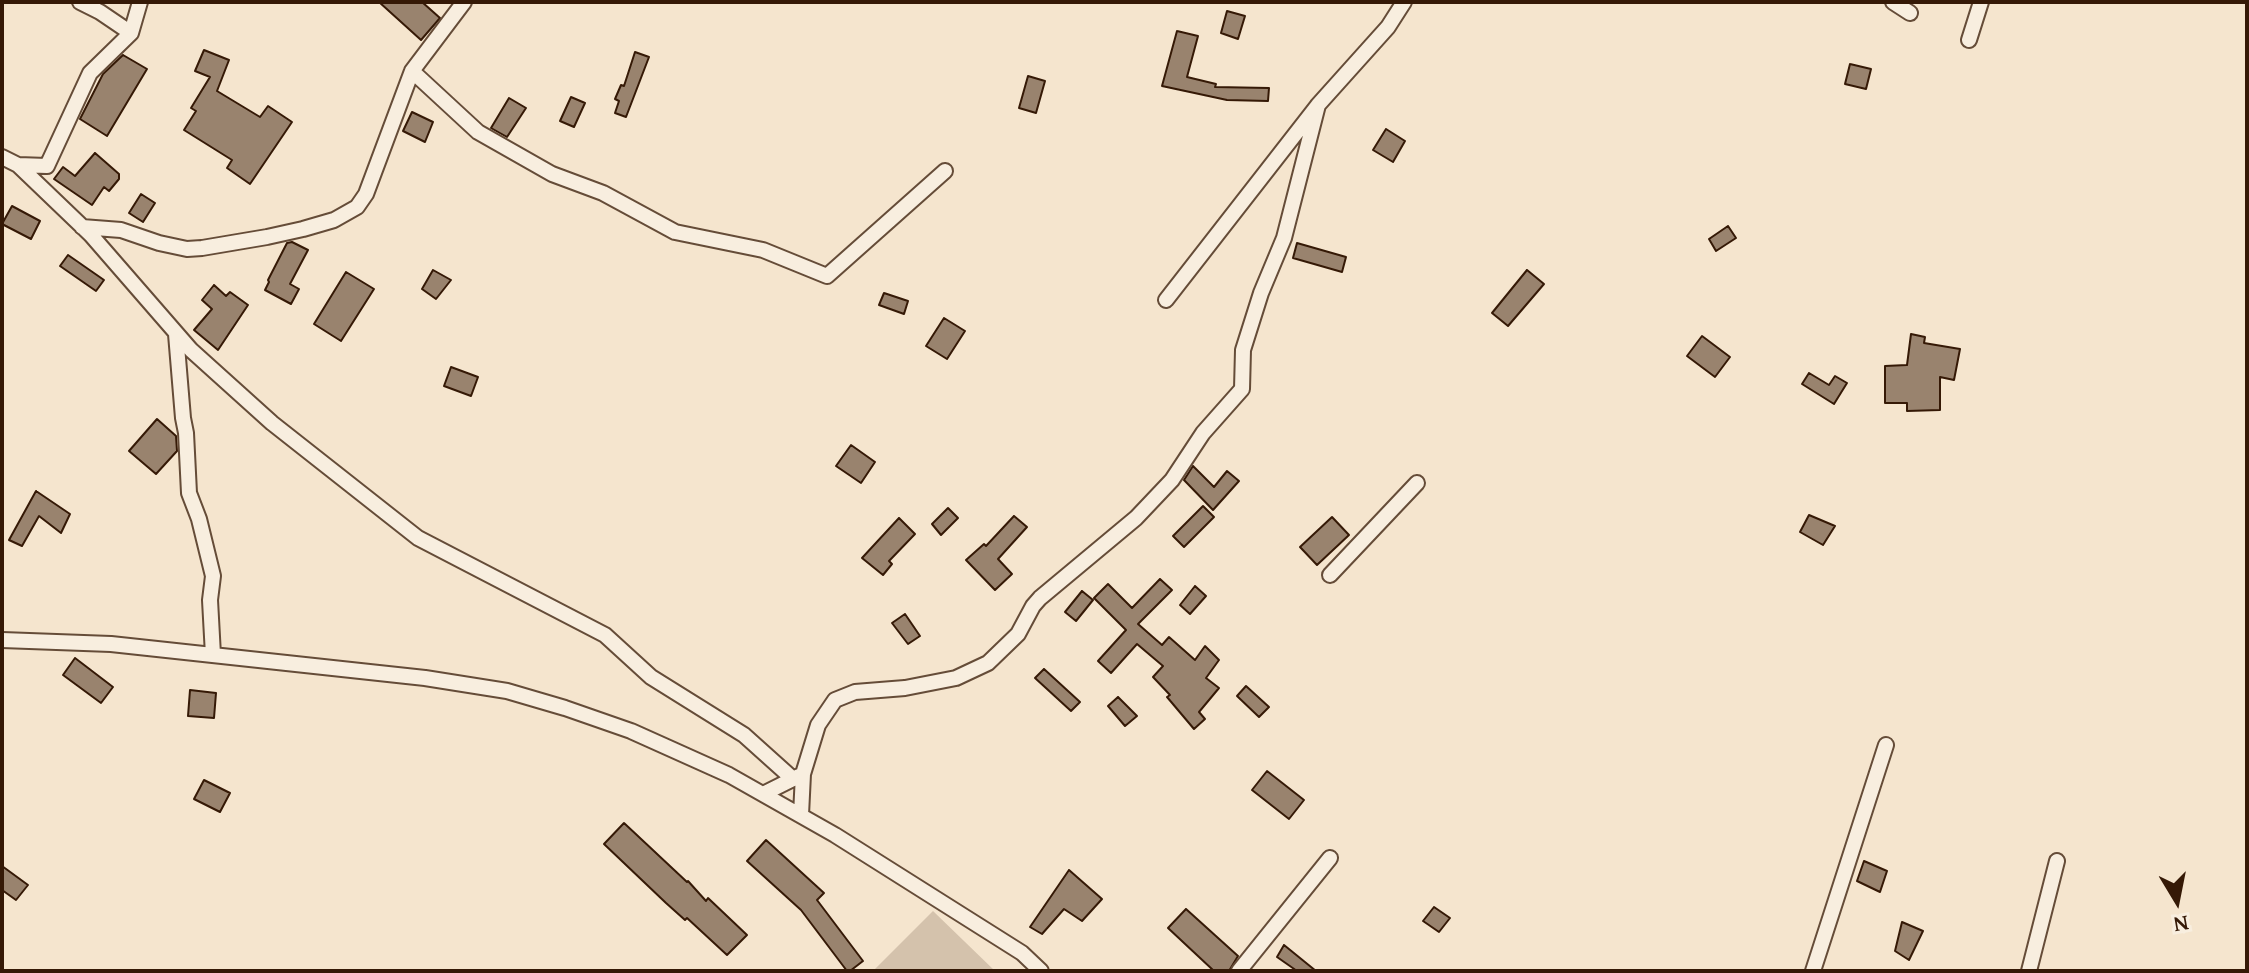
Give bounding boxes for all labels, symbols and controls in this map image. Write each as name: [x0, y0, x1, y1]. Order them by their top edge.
north arrow: [2137, 861, 2217, 941]
text: N: [2171, 908, 2191, 942]

